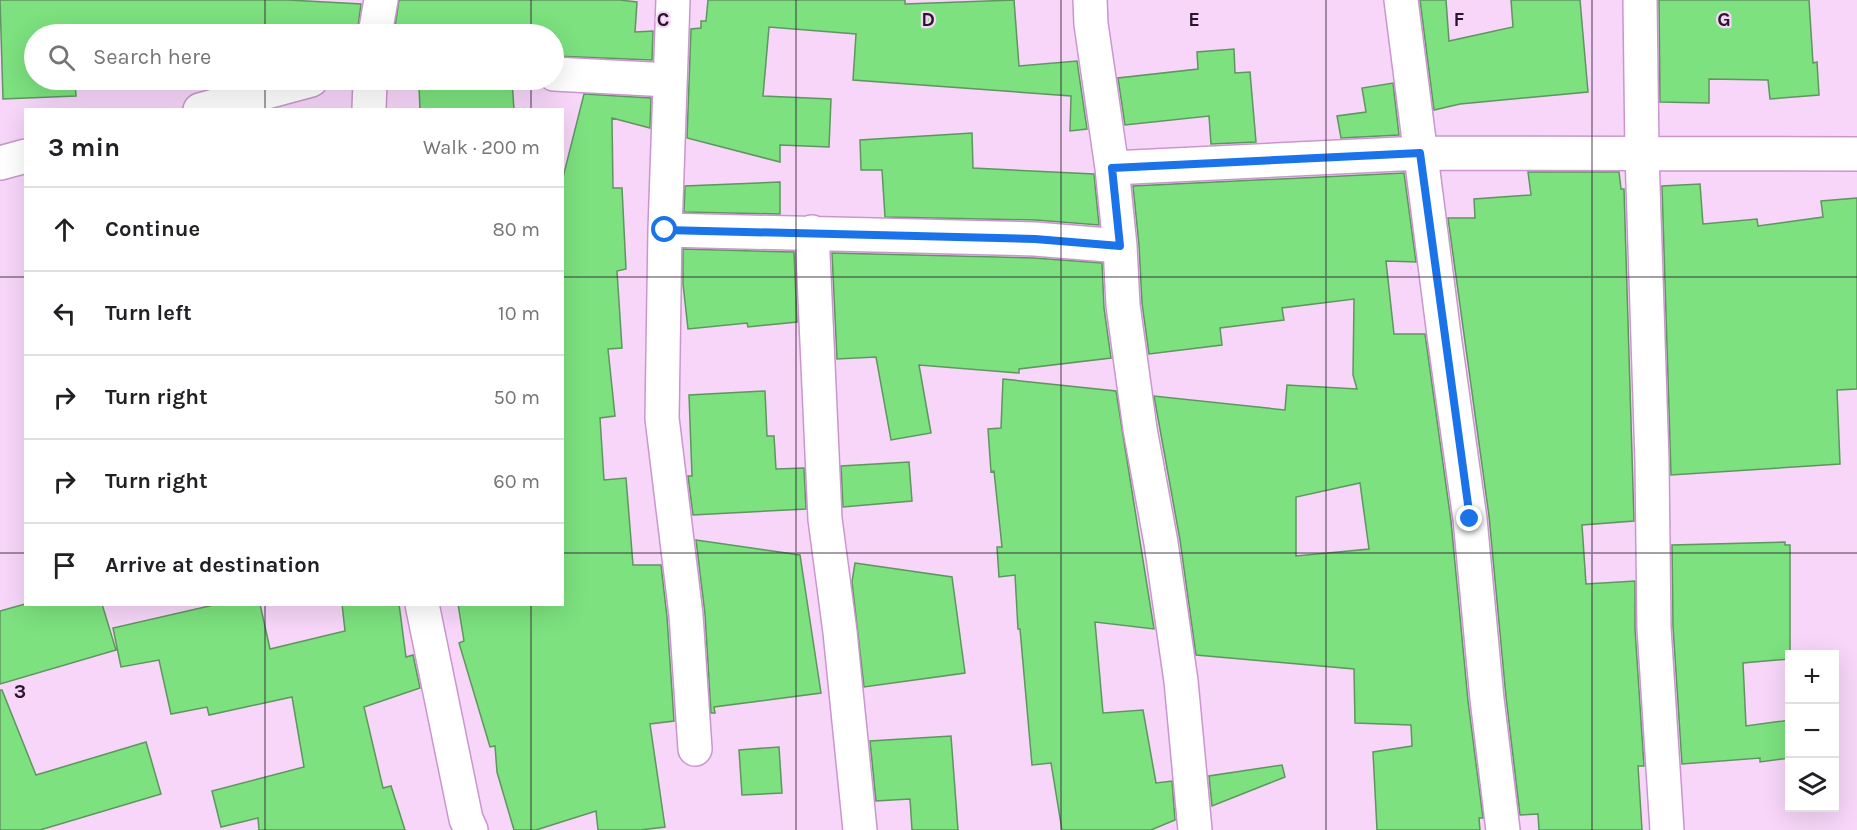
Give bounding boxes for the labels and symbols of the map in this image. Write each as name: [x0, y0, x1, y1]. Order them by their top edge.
text: C: [657, 8, 669, 31]
text: D: [921, 8, 935, 31]
text: E: [1188, 8, 1200, 31]
text: F: [1454, 8, 1465, 31]
text: G: [1717, 8, 1731, 31]
route start: [651, 216, 677, 242]
route end: [1456, 505, 1482, 531]
text: 3: [14, 680, 26, 703]

